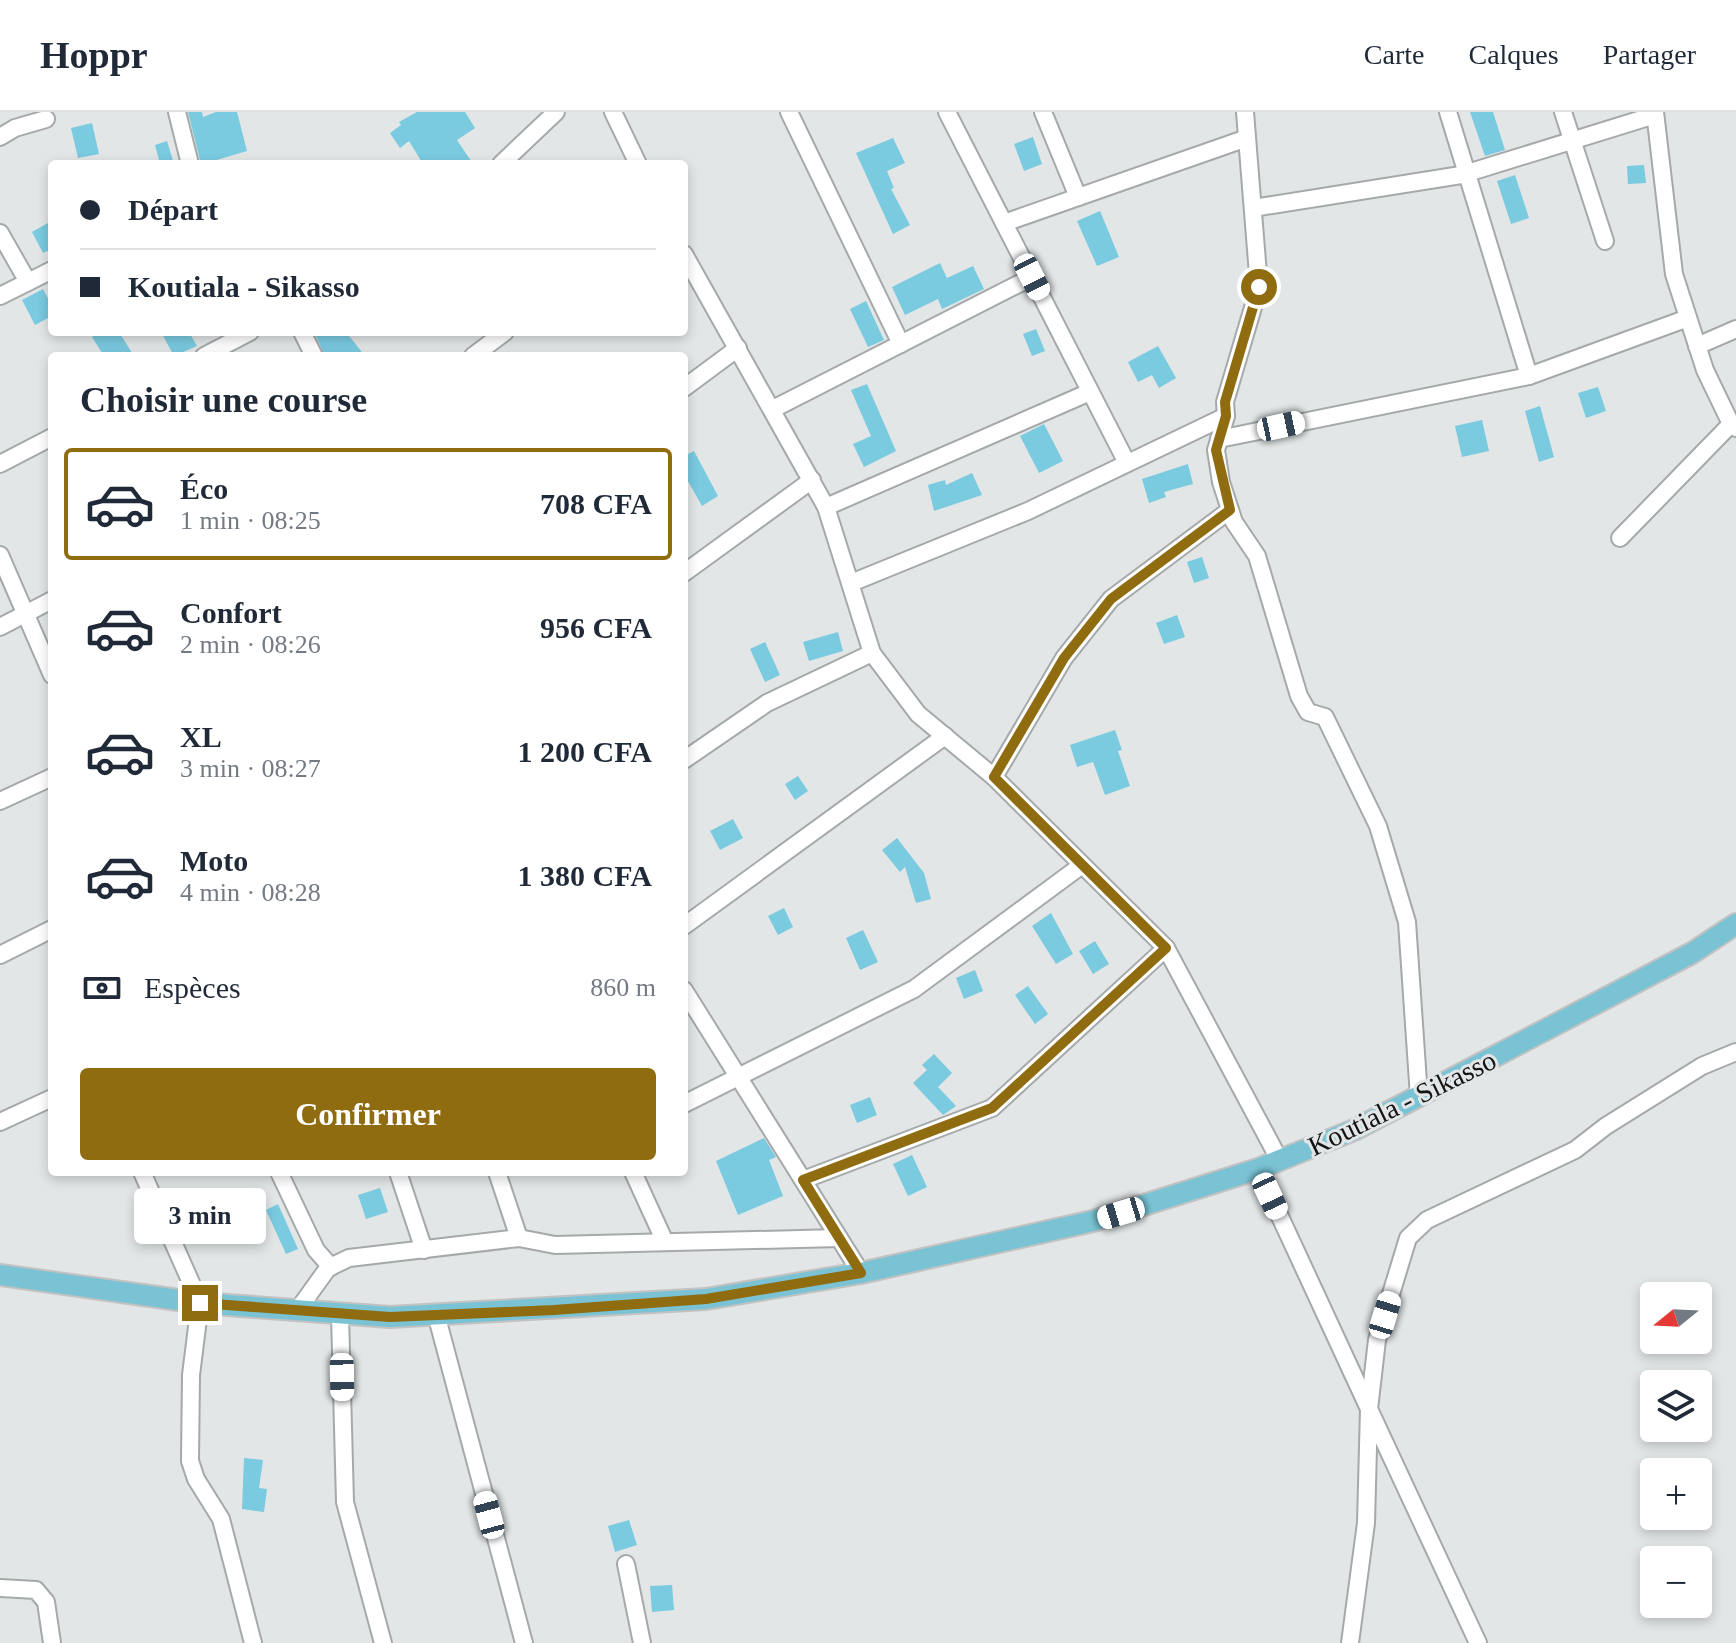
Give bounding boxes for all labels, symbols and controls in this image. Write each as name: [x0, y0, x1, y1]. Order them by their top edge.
text: Hoppr: [40, 34, 148, 76]
text: Carte: [1364, 39, 1424, 70]
text: Calques: [1468, 39, 1559, 70]
text: Partager: [1603, 39, 1696, 70]
text: Départ: [128, 193, 218, 226]
car: [1010, 250, 1054, 304]
route start: [1241, 269, 1277, 305]
text: Koutiala - Sikasso: [128, 270, 360, 303]
text: Choisir une course: [80, 380, 367, 420]
car: [1255, 409, 1307, 443]
icon: car: [84, 468, 156, 540]
text: Éco: [180, 472, 228, 505]
text: 708 CFA: [540, 487, 652, 520]
text: 1 min · 08:25: [180, 506, 321, 535]
icon: car: [84, 592, 156, 664]
text: Confort: [180, 596, 282, 629]
text: 956 CFA: [540, 611, 652, 644]
text: 2 min · 08:26: [180, 630, 321, 659]
icon: car: [84, 716, 156, 788]
text: XL: [180, 720, 222, 753]
text: 1 200 CFA: [518, 735, 652, 768]
text: 3 min · 08:27: [180, 754, 321, 783]
icon: car: [84, 840, 156, 912]
text: Moto: [180, 844, 248, 877]
text: 1 380 CFA: [518, 859, 652, 892]
text: 4 min · 08:28: [180, 878, 321, 907]
icon: cash: [80, 966, 124, 1010]
text: Espèces: [144, 971, 241, 1004]
text: 860 m: [590, 973, 656, 1002]
street label: Koutiala - Sikasso: [1303, 1044, 1501, 1162]
button: Confirmer: [80, 1068, 656, 1160]
car: [1249, 1169, 1291, 1223]
callout: 3 min: [134, 1187, 266, 1243]
car: [1095, 1195, 1147, 1231]
text: 3 min: [169, 1201, 231, 1230]
north arrow: [1640, 1282, 1712, 1354]
map controls: [1640, 1282, 1712, 1618]
route end: [182, 1285, 218, 1321]
car: [1367, 1289, 1403, 1341]
car: [330, 1353, 354, 1401]
button: layers: [1640, 1370, 1712, 1442]
button: +: [1640, 1458, 1712, 1530]
car: [471, 1489, 507, 1541]
button: −: [1640, 1546, 1712, 1618]

